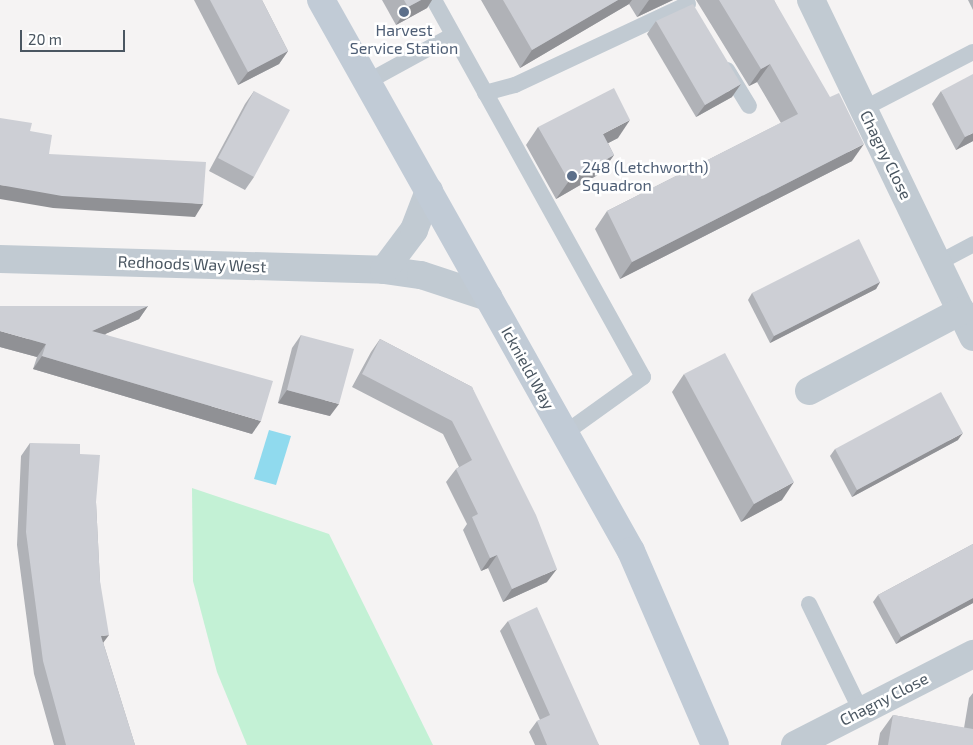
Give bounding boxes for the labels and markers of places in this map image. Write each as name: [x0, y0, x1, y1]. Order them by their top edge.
marker: Harvest Service Station: [398, 6, 410, 18]
place label: Harvest Service Station: [350, 20, 458, 58]
place label: 248 (Letchworth) Squadron: [582, 157, 709, 195]
marker: 248 (Letchworth) Squadron: [566, 170, 578, 182]

